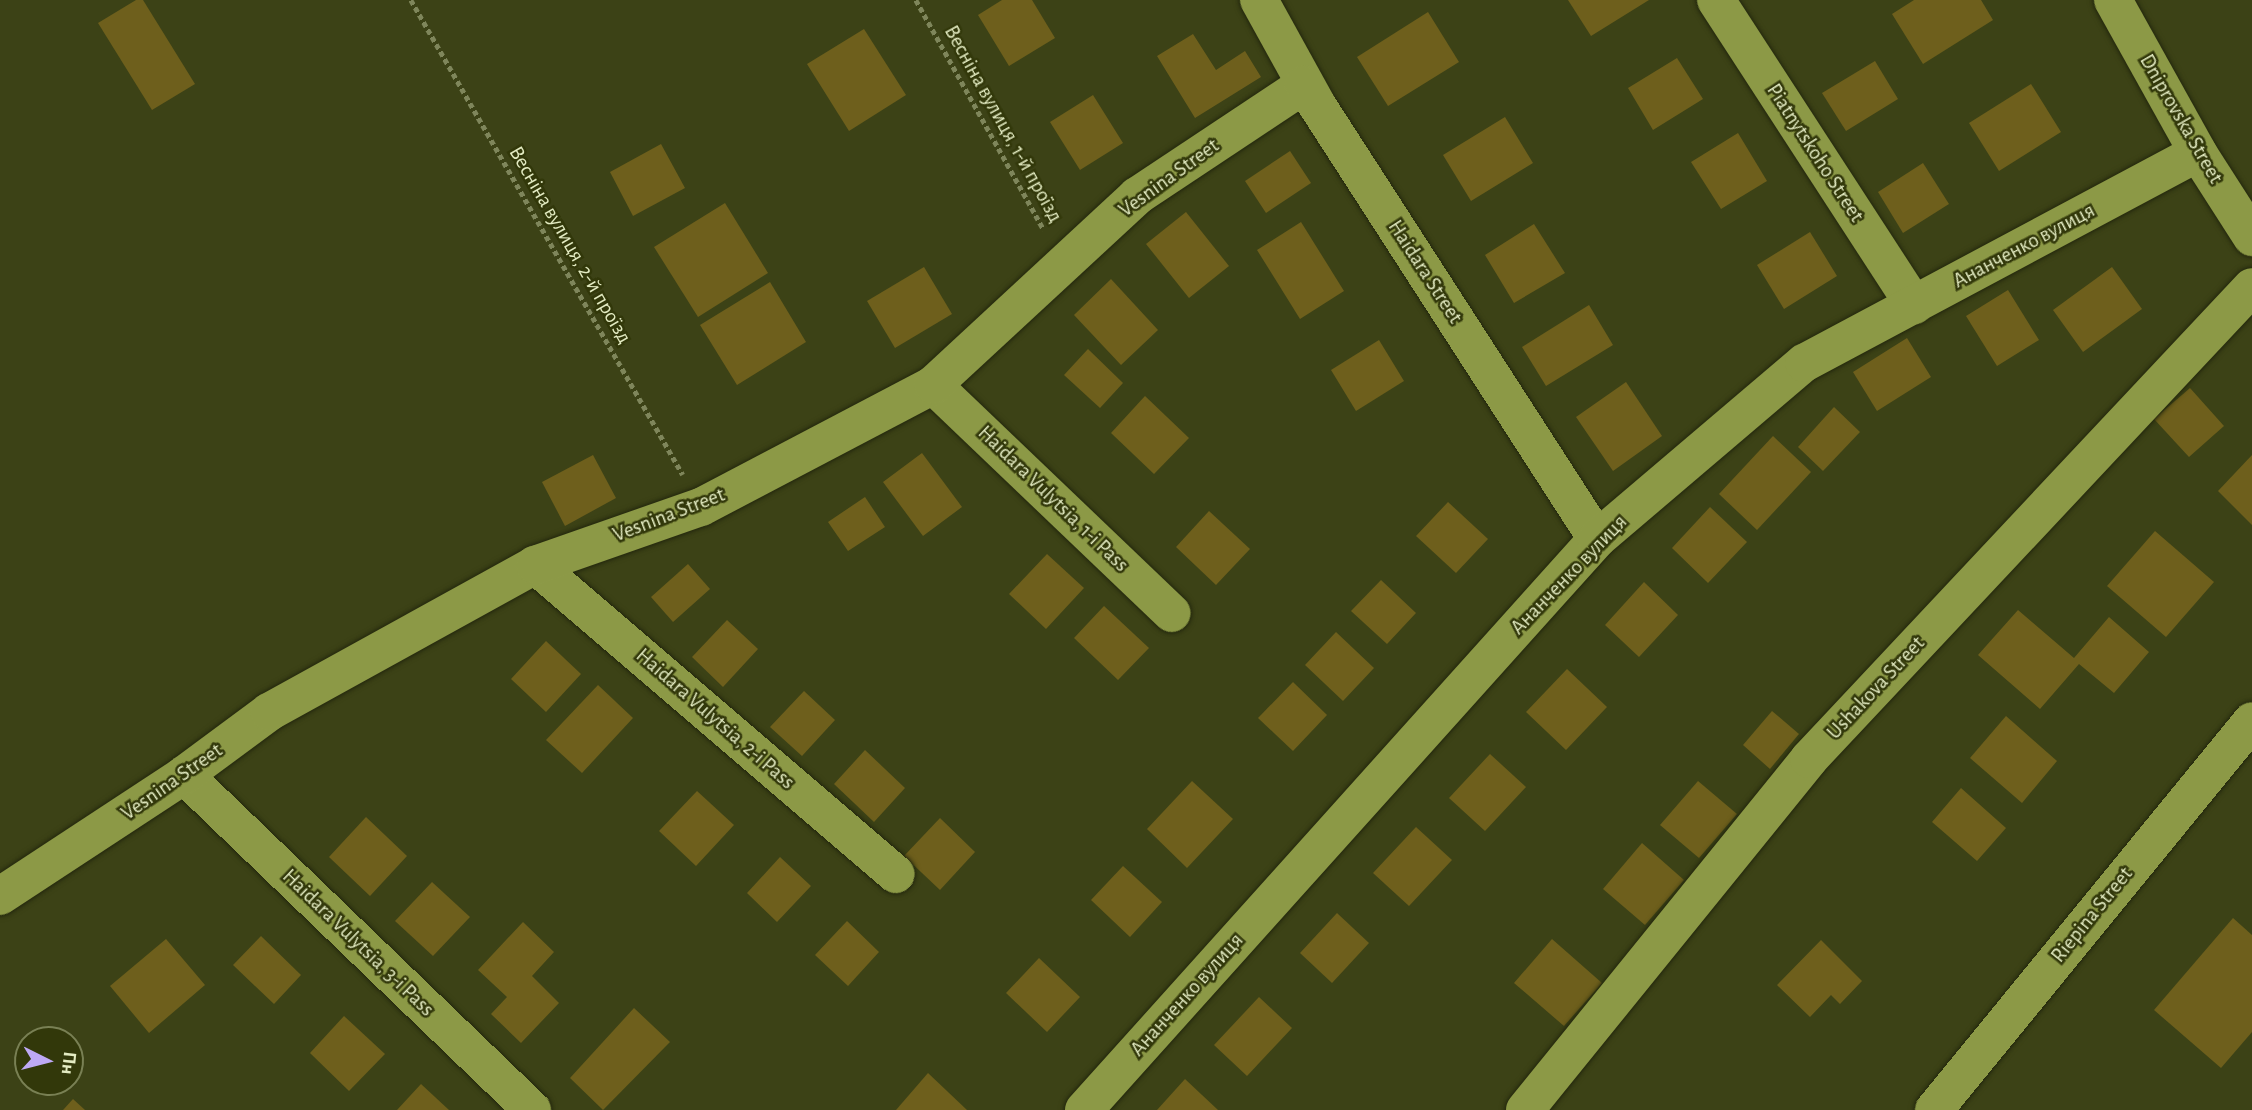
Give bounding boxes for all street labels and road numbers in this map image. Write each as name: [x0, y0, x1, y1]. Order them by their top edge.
street label: Весніна вулиця, 1-й проїзд: [938, 21, 1068, 227]
street label: Dniprovska Street: [2134, 50, 2228, 188]
street label: Piatnytskoho Street: [1761, 79, 1869, 227]
street label: Vesnina Street: [1114, 133, 1224, 223]
street label: Весніна вулиця, 2-й проїзд: [503, 142, 637, 348]
street label: Ананченко вулиця: [1949, 198, 2099, 294]
street label: Haidara Street: [1382, 216, 1468, 328]
street label: Haidara Vulytsia, 1-i Pass: [972, 421, 1134, 577]
street label: Vesnina Street: [610, 482, 728, 548]
street label: Ананченко вулиця: [1505, 510, 1633, 640]
street label: Ushakova Street: [1822, 631, 1930, 745]
street label: Haidara Vulytsia, 2-i Pass: [630, 643, 800, 795]
street label: Vesnina Street: [117, 738, 227, 826]
street label: Riepina Street: [2046, 862, 2138, 968]
street label: Haidara Vulytsia, 3-i Pass: [277, 864, 439, 1022]
street label: Ананченко вулиця: [1125, 928, 1249, 1062]

